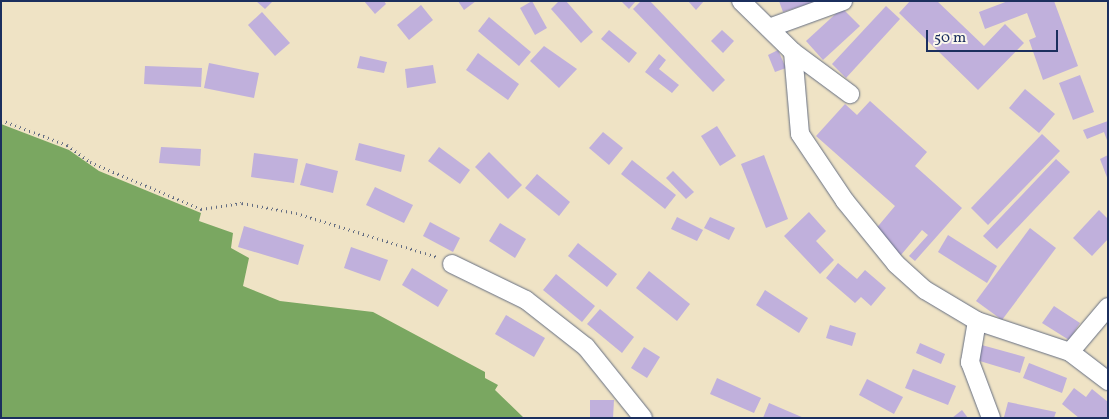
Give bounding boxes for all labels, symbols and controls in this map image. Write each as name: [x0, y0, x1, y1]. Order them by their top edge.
scale bar: [929, 20, 1062, 52]
text: 50 m: [934, 28, 966, 49]

